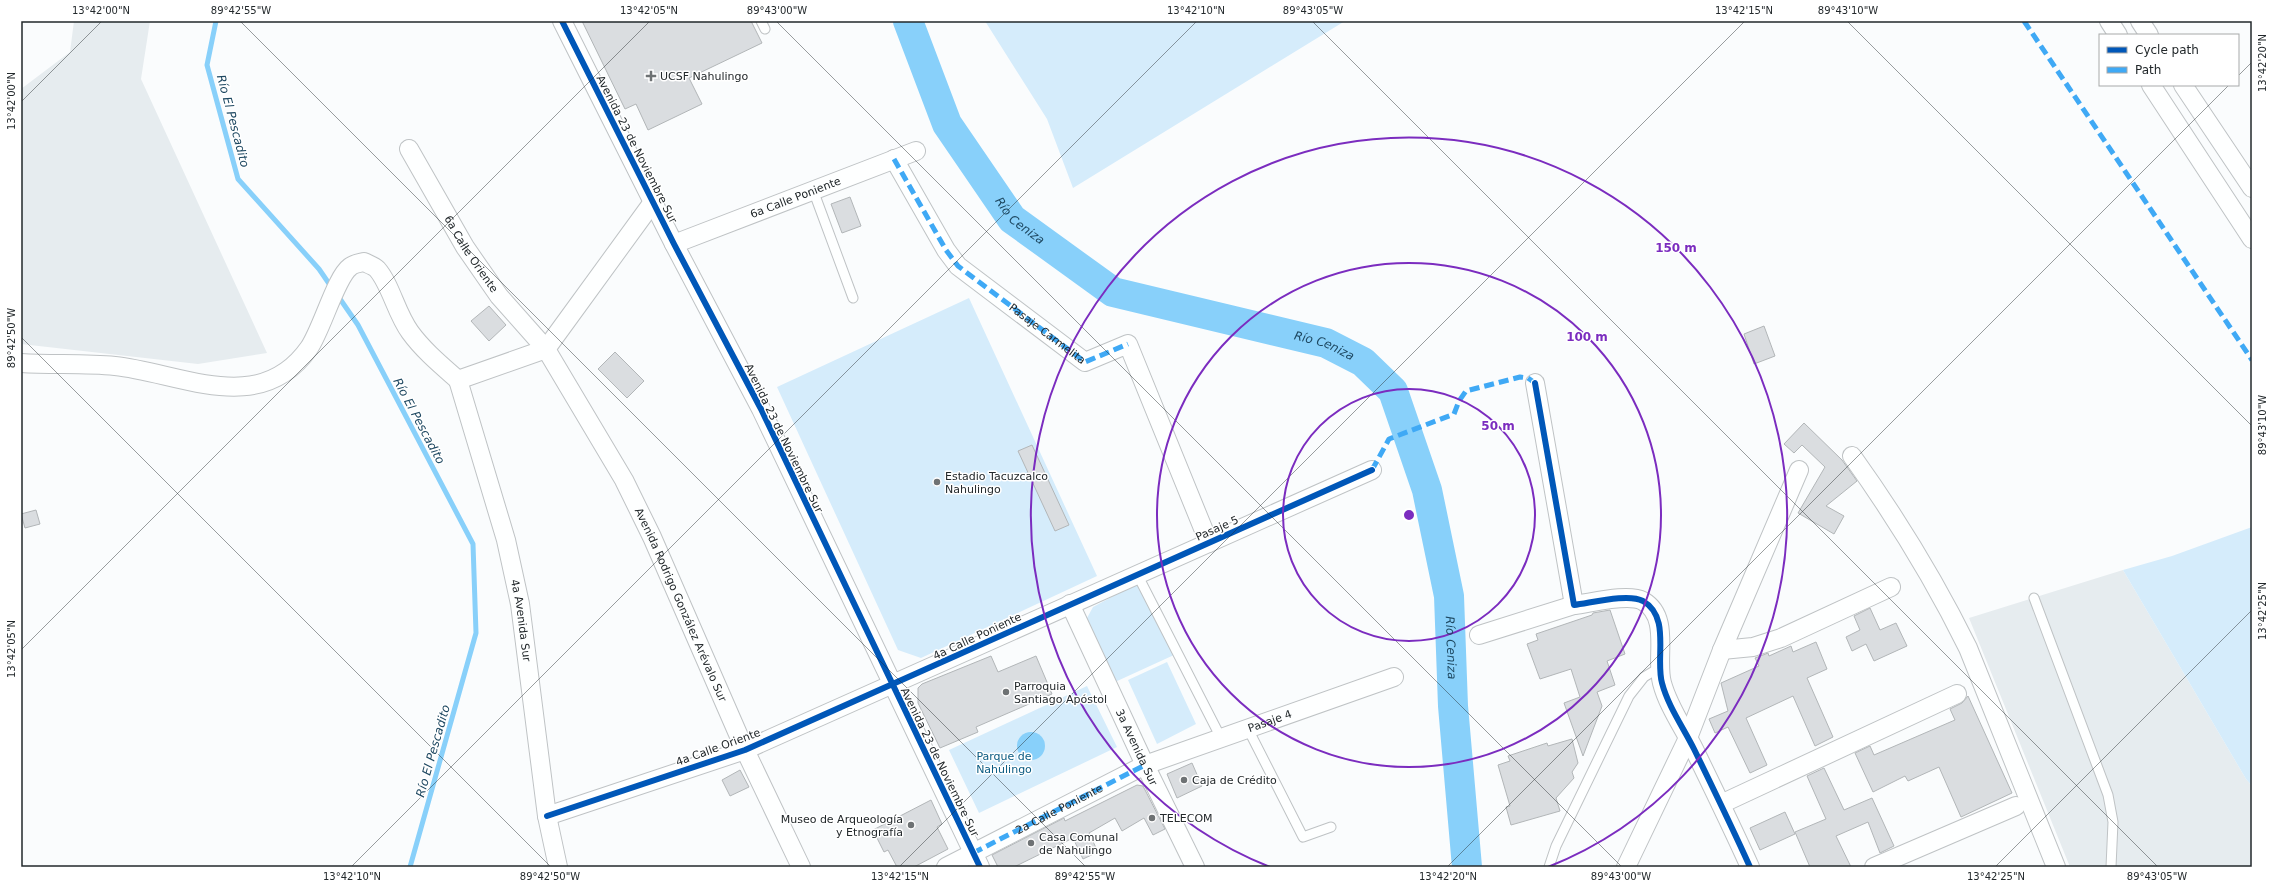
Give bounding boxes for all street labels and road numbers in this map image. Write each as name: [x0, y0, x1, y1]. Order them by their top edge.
street label: Avenida 23 de Noviembre Sur: [593, 73, 680, 226]
street label: 6a Calle Poniente: [748, 174, 843, 221]
street label: 6a Calle Oriente: [441, 213, 501, 295]
street label: Pasaje Carmelita: [1007, 301, 1088, 367]
street label: Avenida 23 de Noviembre Sur: [742, 362, 826, 515]
street label: Avenida Rodrigo González Arévalo Sur: [632, 506, 729, 704]
street label: Pasaje 5: [1194, 513, 1241, 544]
street label: 4a Avenida Sur: [508, 578, 533, 663]
street label: 4a Calle Poniente: [931, 610, 1024, 663]
street label: Avenida 23 de Noviembre Sur: [898, 686, 982, 839]
street label: 3a Avenida Sur: [1113, 707, 1160, 788]
street label: Pasaje 4: [1246, 708, 1294, 735]
street label: 4a Calle Oriente: [674, 726, 762, 769]
street label: 2a Calle Poniente: [1014, 782, 1105, 837]

